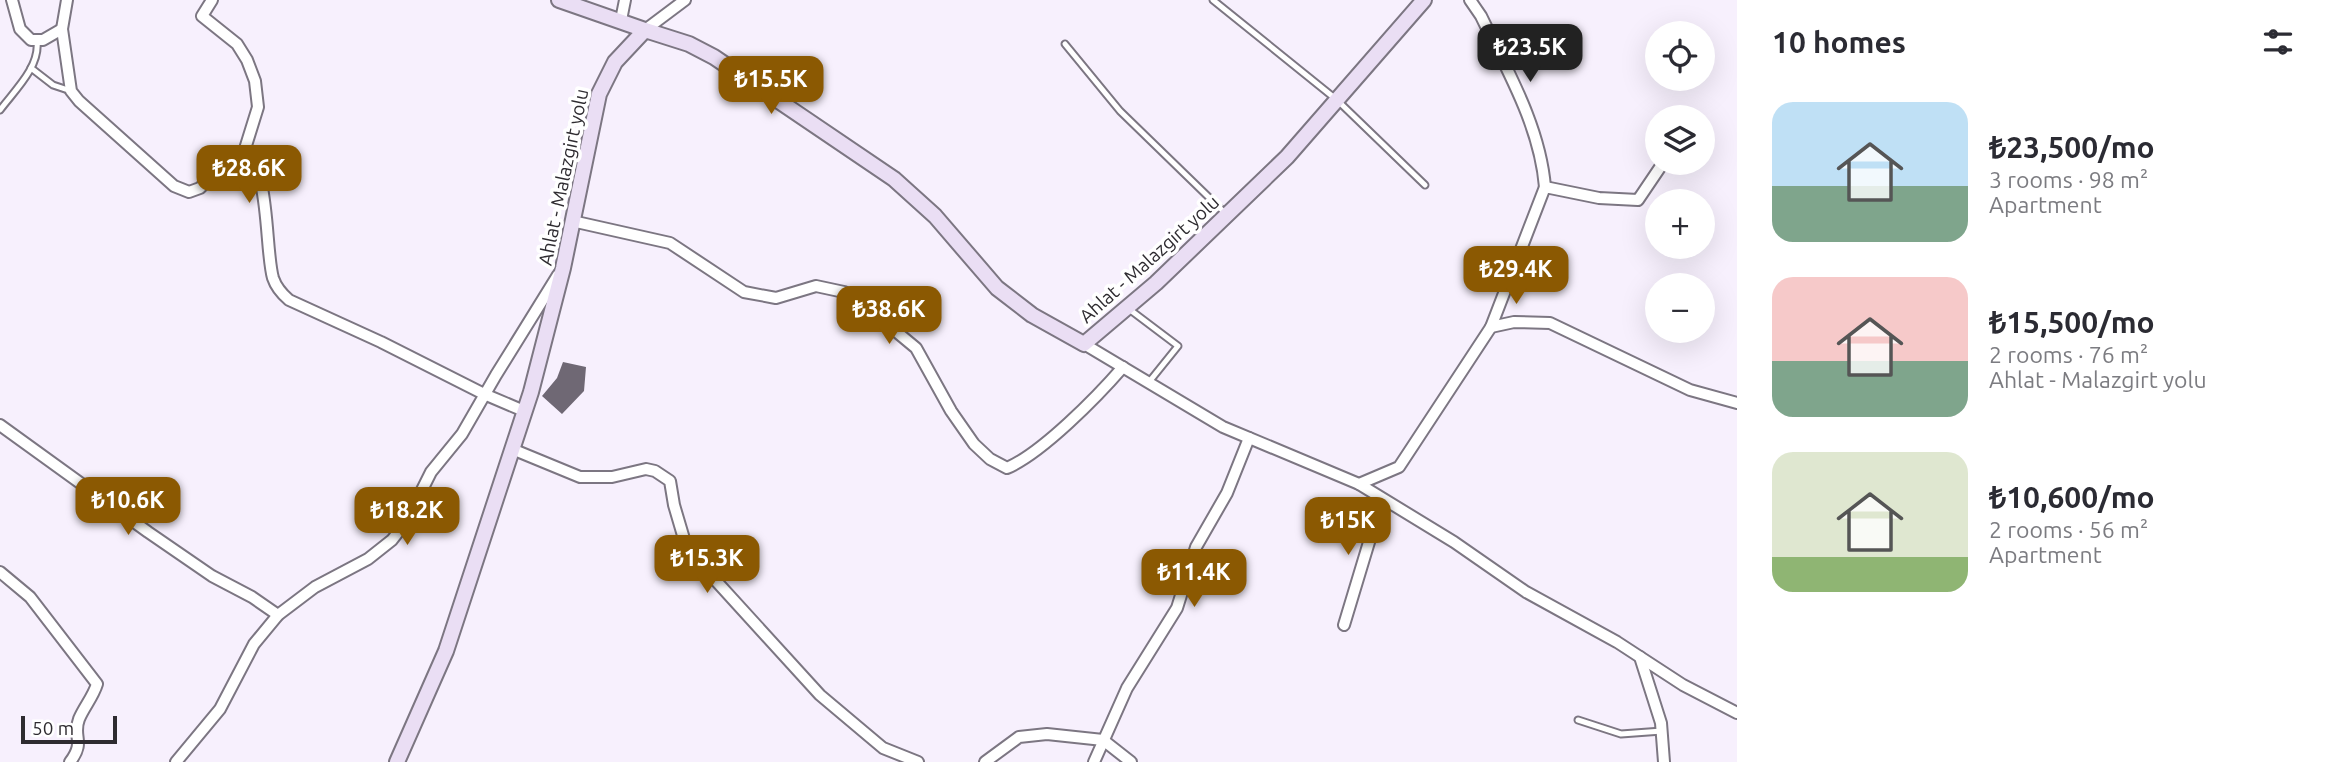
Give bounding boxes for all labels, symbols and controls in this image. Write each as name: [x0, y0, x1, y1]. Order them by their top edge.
map controls: [1645, 21, 1715, 343]
button: locate: [1645, 21, 1715, 91]
icon: filters: [2259, 23, 2297, 61]
pin: ₺23.5K: [1473, 24, 1587, 84]
text: 10 homes: [1772, 25, 1906, 59]
text: ₺23.5K: [1493, 34, 1567, 59]
pin: ₺15.5K: [714, 57, 828, 116]
text: ₺15.5K: [734, 66, 808, 91]
street label: Ahlat - Malazgirt yolu: [534, 87, 592, 267]
button: layers: [1645, 105, 1715, 175]
icon: home: [1828, 130, 1912, 214]
text: ₺23,500/mo: [1989, 130, 2155, 164]
pin: ₺28.6K: [192, 146, 306, 205]
text: ₺28.6K: [212, 155, 286, 180]
text: 3 rooms · 98 m²: [1989, 167, 2148, 192]
button: +: [1645, 189, 1715, 259]
street label: Ahlat - Malazgirt yolu: [1075, 191, 1223, 327]
text: Apartment: [1989, 192, 2102, 217]
pin: ₺29.4K: [1459, 246, 1573, 306]
text: ₺29.4K: [1479, 256, 1553, 281]
button: −: [1645, 273, 1715, 343]
pin: ₺38.6K: [832, 286, 946, 346]
text: ₺38.6K: [852, 296, 926, 321]
icon: home: [1828, 305, 1912, 389]
text: ₺15,500/mo: [1989, 305, 2155, 339]
text: 2 rooms · 76 m²: [1989, 342, 2148, 367]
text: Ahlat - Malazgirt yolu: [1989, 367, 2207, 392]
pin: ₺10.6K: [71, 477, 185, 537]
icon: home: [1828, 480, 1912, 564]
text: ₺10,600/mo: [1989, 480, 2155, 514]
text: ₺10.6K: [91, 487, 165, 512]
pin: ₺18.2K: [350, 488, 464, 547]
text: ₺18.2K: [370, 497, 444, 522]
pin: ₺15K: [1307, 498, 1389, 557]
text: ₺15K: [1321, 507, 1375, 532]
text: 2 rooms · 56 m²: [1989, 517, 2148, 542]
pin: ₺15.3K: [650, 536, 764, 595]
text: Apartment: [1989, 542, 2102, 567]
text: ₺15.3K: [670, 545, 744, 570]
pin: ₺11.4K: [1137, 550, 1251, 609]
text: ₺11.4K: [1157, 559, 1231, 584]
scale bar: [21, 713, 117, 745]
text: 50 m: [32, 717, 74, 739]

